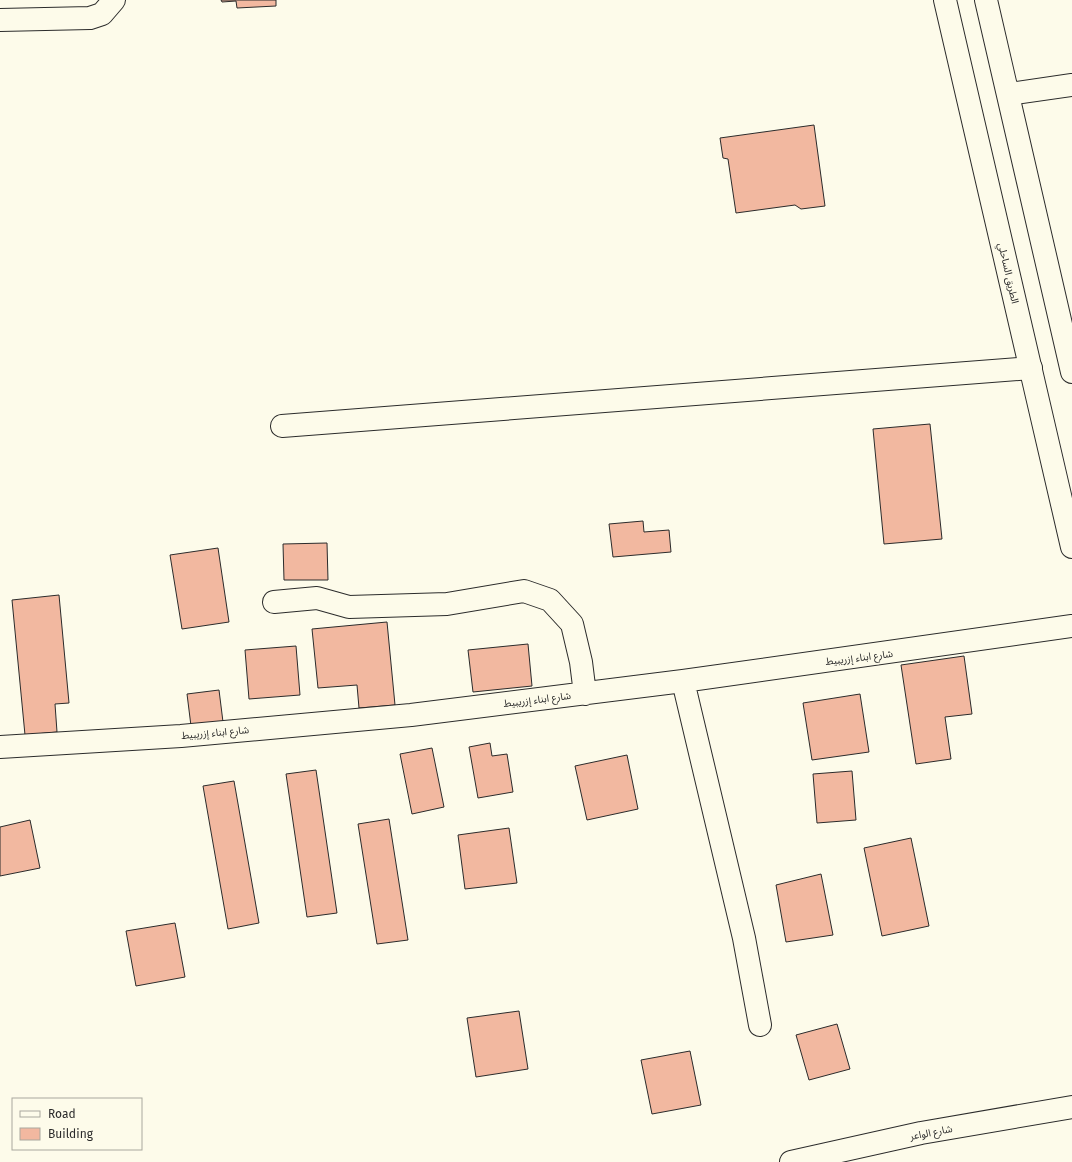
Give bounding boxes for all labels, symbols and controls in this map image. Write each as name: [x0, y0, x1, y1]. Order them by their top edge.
street label: الطريق الساحلي: [994, 242, 1021, 305]
street label: شارع ابناء إزريبيط: [825, 648, 894, 669]
street label: شارع ابناء إزريبيط: [503, 690, 572, 711]
street label: شارع ابناء إزريبيط: [181, 724, 250, 743]
legend: [12, 1098, 142, 1150]
text: Road: [48, 1107, 76, 1121]
street label: شارع الواعر: [908, 1123, 954, 1144]
text: Building: [48, 1127, 94, 1141]

